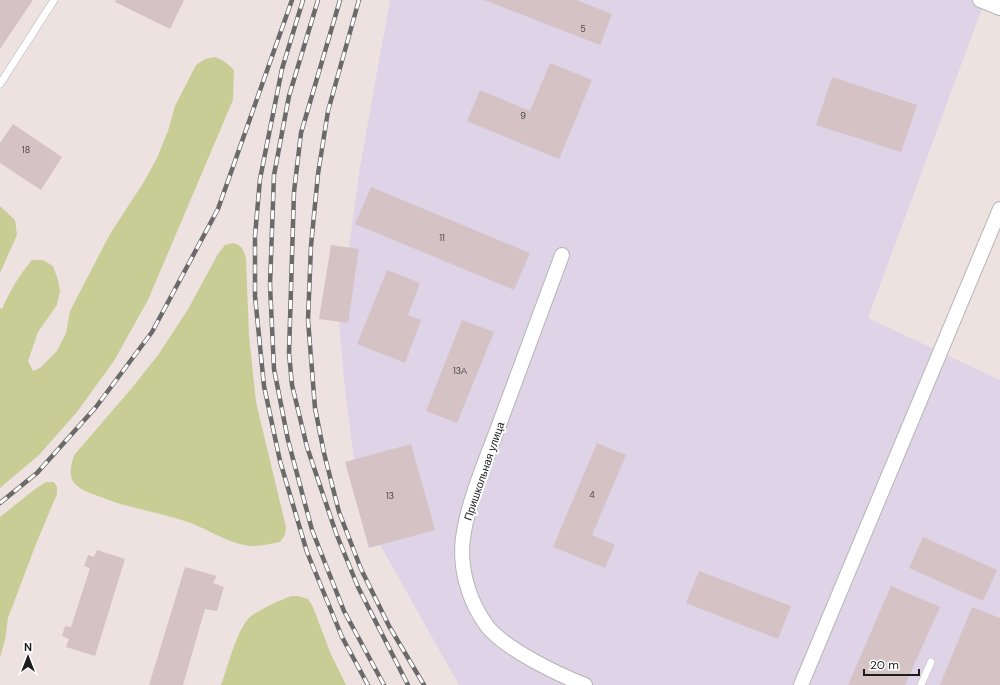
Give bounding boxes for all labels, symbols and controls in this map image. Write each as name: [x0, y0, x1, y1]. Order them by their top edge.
house number: 5: [580, 23, 586, 35]
house number: 9: [520, 110, 526, 122]
house number: 18: [22, 144, 30, 156]
house number: 11: [439, 232, 445, 244]
house number: 13А: [453, 365, 467, 377]
street label: Пришкольная улица: [461, 419, 508, 522]
house number: 4: [589, 489, 595, 501]
house number: 13: [386, 490, 394, 502]
north arrow: [8, 637, 48, 677]
text: N: [24, 640, 32, 654]
scale bar: [864, 651, 919, 677]
text: 20 m: [870, 657, 899, 673]

